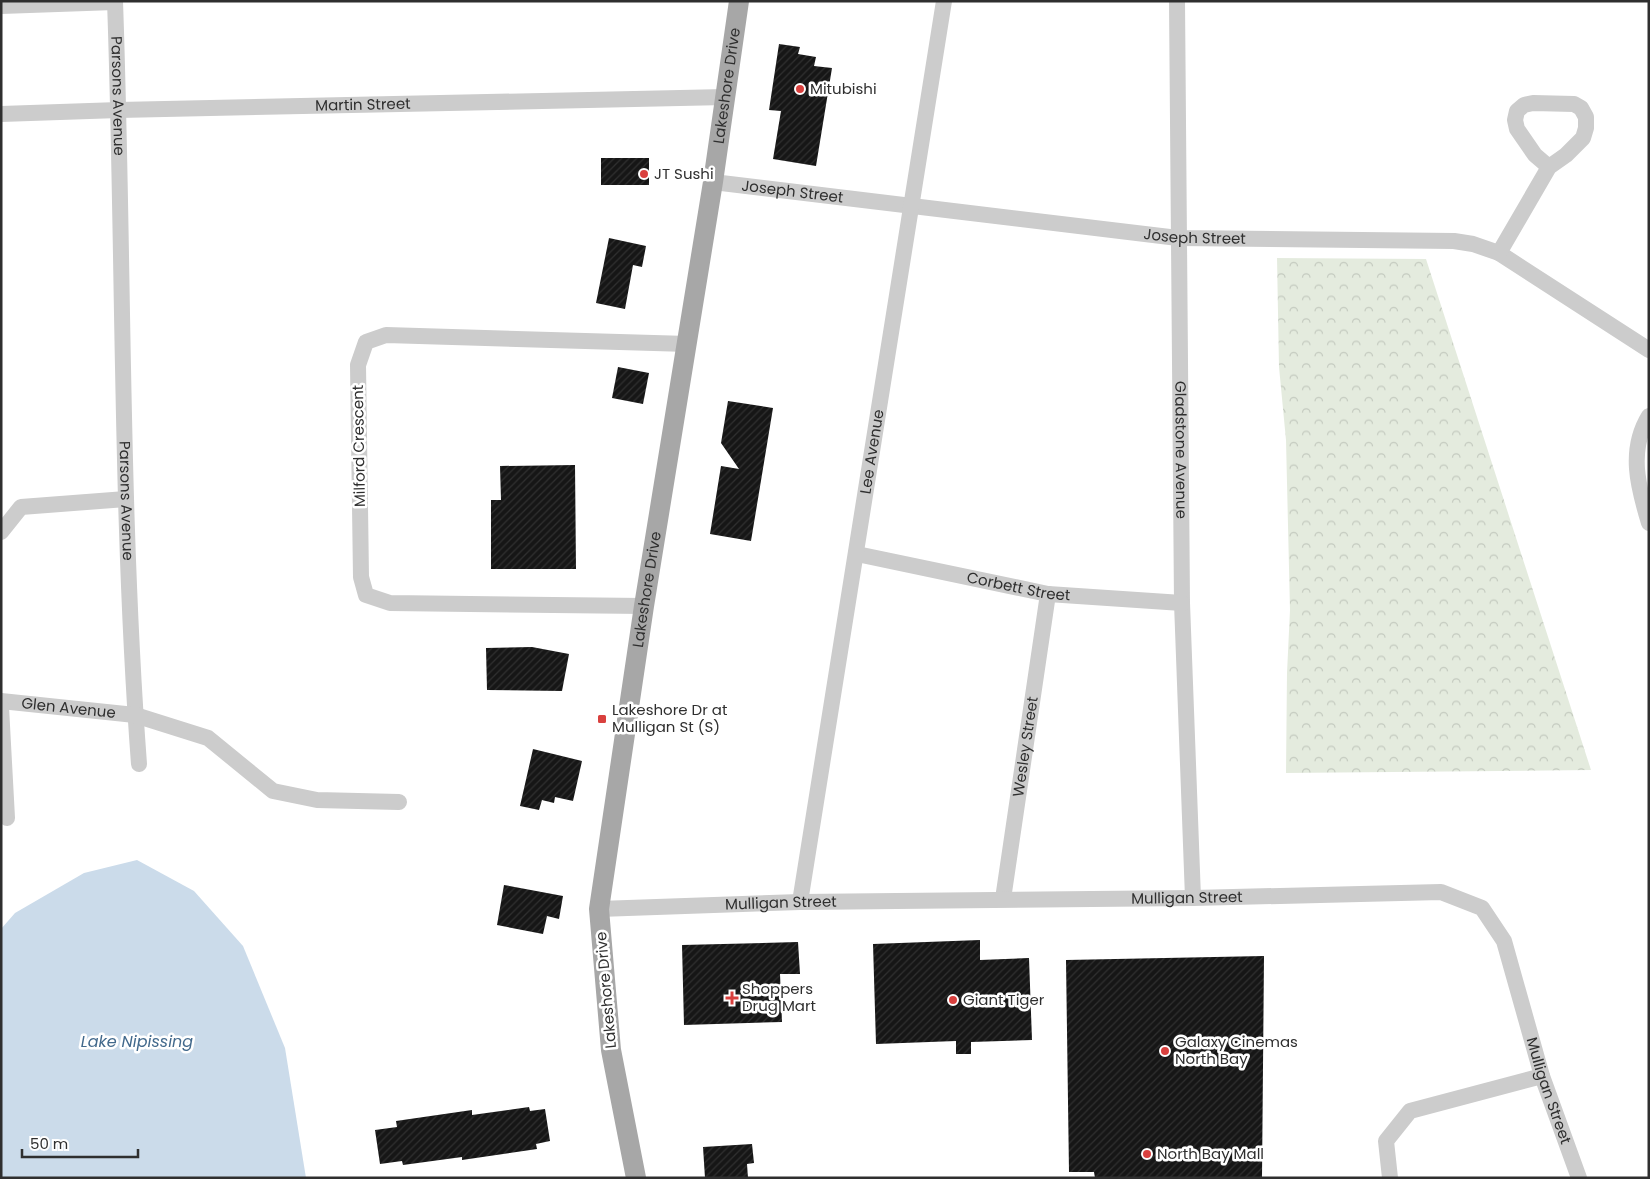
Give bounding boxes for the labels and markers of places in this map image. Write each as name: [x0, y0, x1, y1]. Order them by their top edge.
place label: Mitubishi: [810, 78, 877, 99]
marker: Mitubishi: [794, 83, 806, 95]
place label: JT Sushi: [654, 163, 714, 184]
marker: JT Sushi: [638, 168, 650, 180]
place label: Lakeshore Dr at Mulligan St (S): [612, 699, 727, 737]
marker: Lakeshore Dr at Mulligan St (S): [596, 713, 608, 725]
place label: Shoppers Drug Mart: [742, 978, 816, 1016]
place label: Giant Tiger: [963, 989, 1045, 1010]
marker: Shoppers Drug Mart: [726, 992, 738, 1004]
marker: Giant Tiger: [947, 994, 959, 1006]
place label: Galaxy Cinemas North Bay: [1175, 1031, 1298, 1069]
marker: Galaxy Cinemas North Bay: [1159, 1045, 1171, 1057]
place label: North Bay Mall: [1157, 1143, 1264, 1164]
marker: North Bay Mall: [1141, 1148, 1153, 1160]

